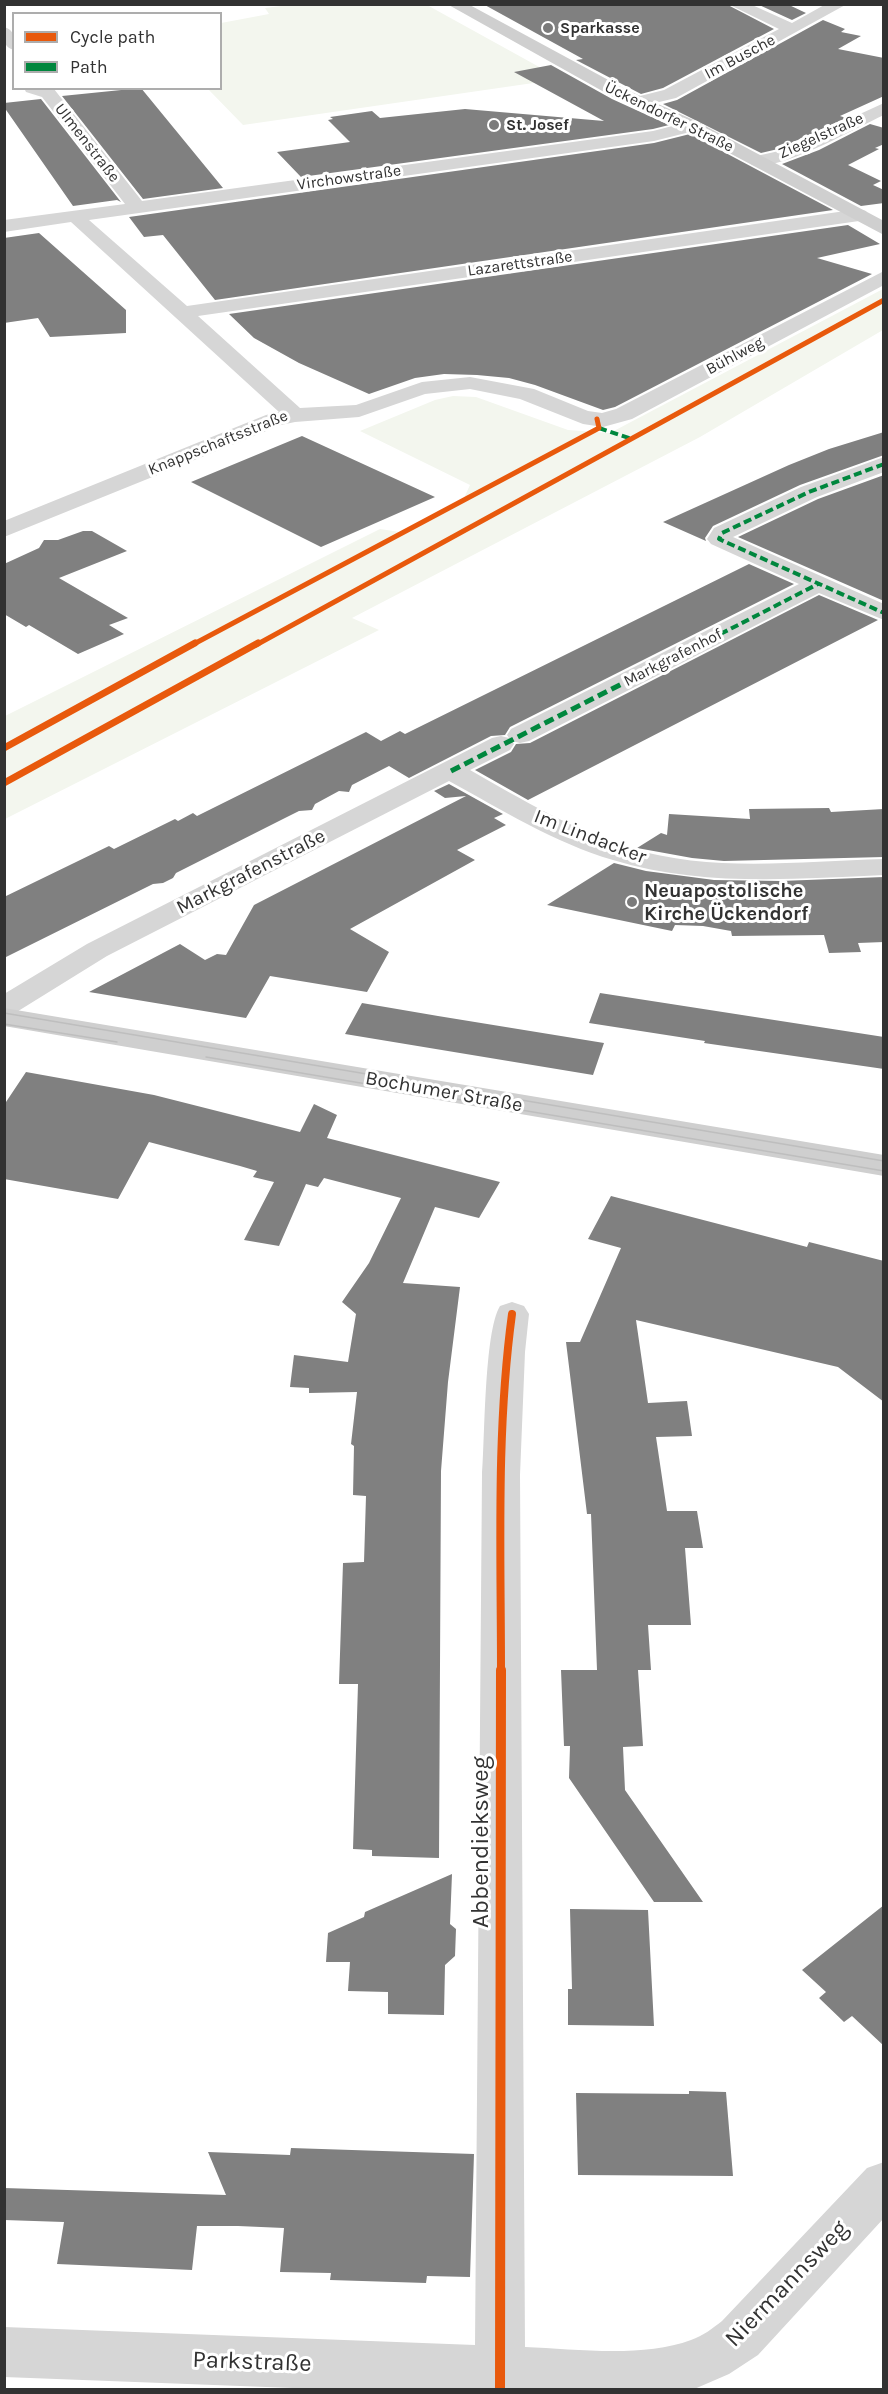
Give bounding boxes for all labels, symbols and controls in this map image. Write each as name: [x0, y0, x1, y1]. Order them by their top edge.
legend: [12, 12, 222, 90]
place label: Sparkasse: [560, 18, 640, 38]
marker: Sparkasse: [541, 21, 555, 35]
text: Cycle path: [70, 26, 155, 48]
street label: Im Busche: [701, 30, 779, 84]
text: Path: [70, 56, 108, 78]
street label: Ückendorfer Straße: [601, 77, 737, 157]
street label: Ulmenstraße: [50, 100, 124, 186]
street label: Ziegelstraße: [775, 109, 867, 163]
place label: St. Josef: [506, 115, 569, 135]
marker: St. Josef: [487, 118, 501, 132]
street label: Virchowstraße: [296, 161, 402, 195]
street label: Lazarettstraße: [466, 247, 574, 281]
street label: Bühlweg: [703, 333, 767, 379]
street label: Knappschaftsstraße: [145, 406, 291, 480]
street label: Markgrafenhof: [621, 625, 725, 691]
street label: Im Lindacker: [530, 805, 650, 869]
street label: Markgrafenstraße: [172, 824, 330, 920]
place label: Neuapostolische Kirche Ückendorf: [644, 879, 808, 926]
marker: Neuapostolische Kirche Ückendorf: [625, 895, 639, 909]
street label: Bochumer Straße: [364, 1066, 524, 1118]
street label: Abbendieksweg: [467, 1756, 495, 1928]
street label: Niermannsweg: [719, 2215, 855, 2353]
street label: Parkstraße: [192, 2346, 312, 2378]

